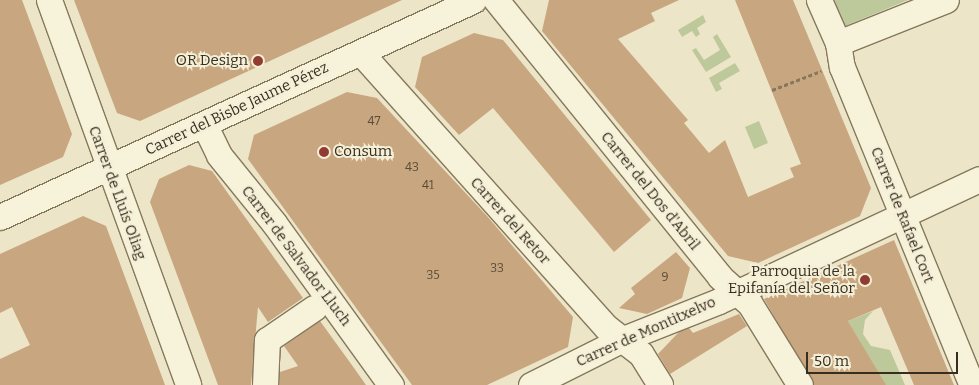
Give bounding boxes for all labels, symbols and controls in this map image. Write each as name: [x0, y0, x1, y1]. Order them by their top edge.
place label: OR Design: [176, 52, 248, 70]
marker: OR Design: [252, 55, 264, 67]
street label: Carrer del Bisbe Jaume Pérez: [143, 59, 331, 159]
house number: 47: [368, 115, 380, 129]
street label: Carrer de Lluís Oliag: [84, 124, 150, 262]
street label: Carrer del Dos d'Abril: [597, 128, 703, 254]
place label: Consum: [334, 143, 392, 161]
street label: Carrer de Rafael Cort: [867, 144, 937, 286]
marker: Consum: [318, 146, 330, 158]
house number: 43: [405, 161, 419, 175]
street label: Carrer del Retor: [466, 174, 554, 268]
house number: 41: [422, 179, 434, 193]
street label: Carrer de Salvador Lluch: [237, 182, 355, 330]
house number: 33: [490, 262, 504, 276]
place label: Parroquia de la Epifanía del Señor: [728, 262, 855, 297]
house number: 35: [426, 269, 440, 283]
house number: 9: [661, 271, 669, 285]
marker: Parroquia de la Epifanía del Señor: [859, 274, 871, 286]
street label: Carrer de Montitxelvo: [573, 293, 719, 371]
scale bar: [809, 342, 962, 374]
text: 50 m: [814, 352, 849, 370]

